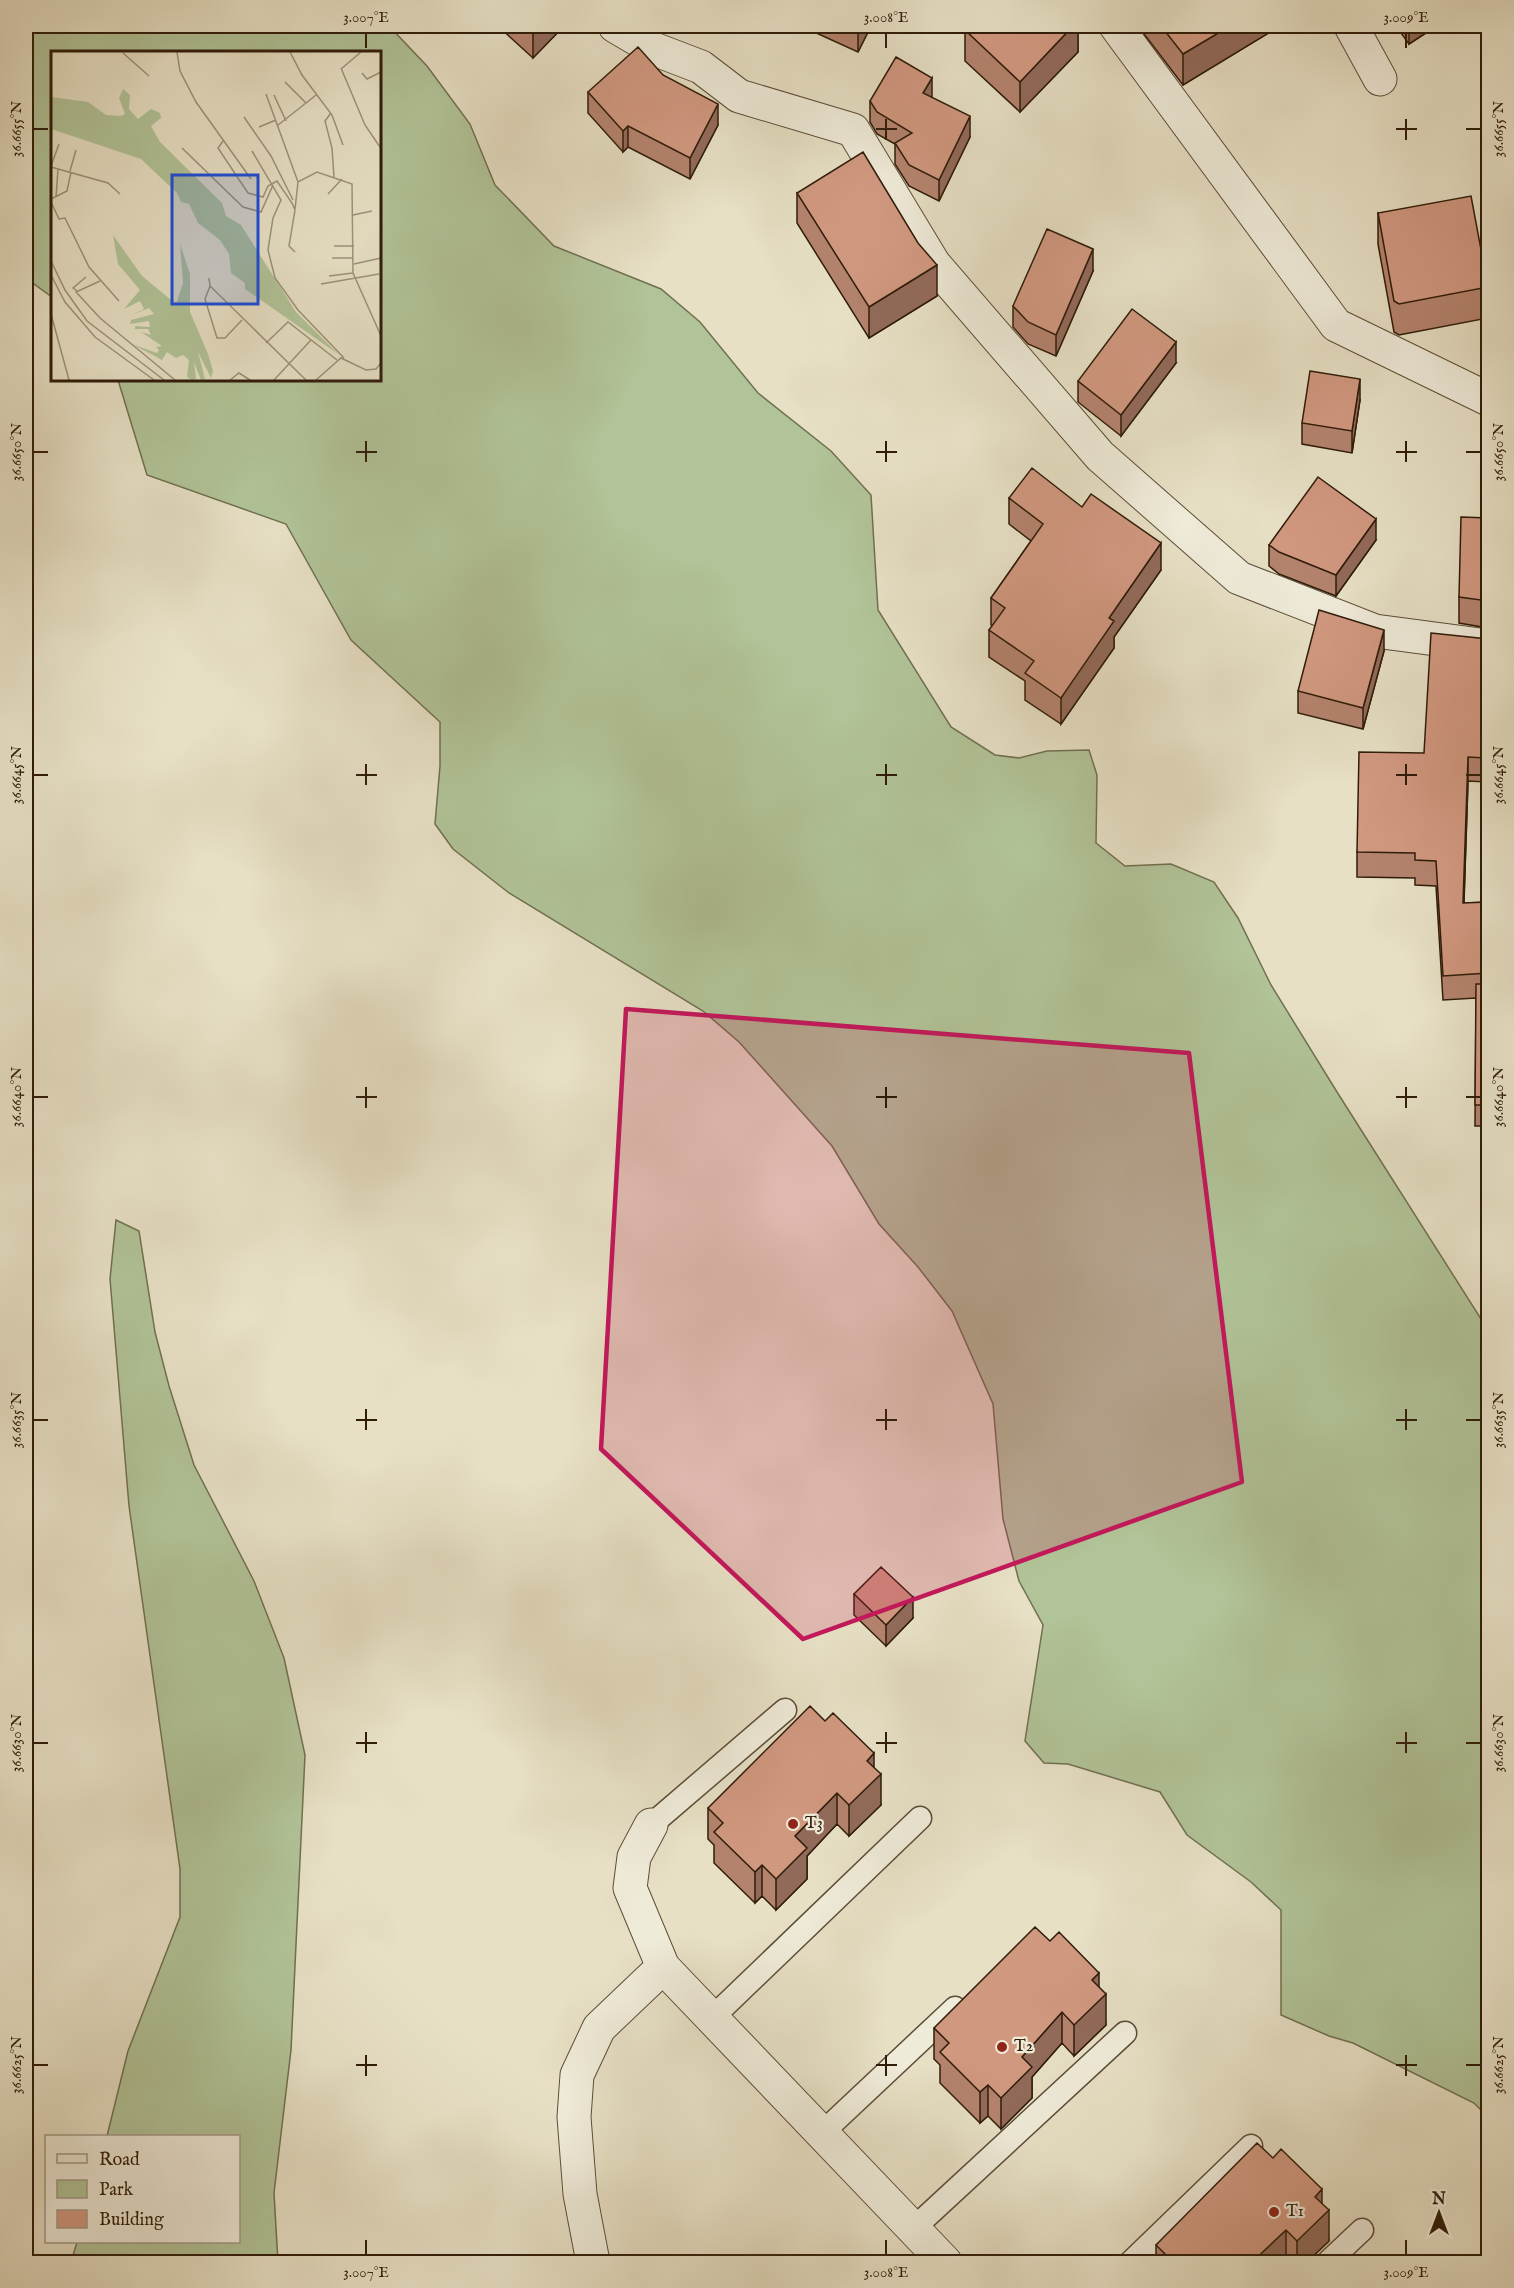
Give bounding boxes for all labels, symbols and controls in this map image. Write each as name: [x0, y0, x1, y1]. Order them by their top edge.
text: 3.007°E: [343, 8, 389, 27]
text: 3.008°E: [864, 8, 908, 27]
text: 3.009°E: [1383, 8, 1429, 27]
inset map: [51, 51, 381, 381]
text: 36.6655°N: [7, 101, 26, 157]
text: 36.6655°N: [1489, 101, 1508, 157]
text: 36.6650°N: [7, 423, 26, 481]
text: 36.6650°N: [1489, 423, 1508, 481]
text: 36.6645°N: [7, 746, 26, 804]
text: 36.6645°N: [1489, 746, 1508, 804]
text: 36.6640°N: [7, 1067, 26, 1127]
text: 36.6640°N: [1489, 1067, 1508, 1127]
text: 36.6635°N: [7, 1392, 26, 1448]
text: 36.6635°N: [1489, 1392, 1508, 1448]
text: 36.6630°N: [7, 1714, 26, 1772]
text: 36.6630°N: [1489, 1714, 1508, 1772]
place label: T3: [805, 1814, 823, 1834]
marker: T3: [786, 1817, 800, 1831]
text: 36.6625°N: [7, 2036, 26, 2094]
text: 36.6625°N: [1489, 2036, 1508, 2094]
place label: T2: [1014, 2037, 1033, 2057]
marker: T2: [995, 2040, 1009, 2054]
legend: [45, 2135, 240, 2243]
text: Road: [99, 2149, 140, 2172]
text: Park: [99, 2179, 134, 2202]
north arrow: [1409, 2183, 1469, 2243]
text: N: [1431, 2190, 1446, 2210]
place label: T1: [1286, 2202, 1304, 2222]
marker: T1: [1267, 2205, 1281, 2219]
text: Building: [99, 2209, 164, 2232]
text: 3.007°E: [343, 2263, 389, 2282]
text: 3.008°E: [864, 2263, 908, 2282]
text: 3.009°E: [1383, 2263, 1429, 2282]

